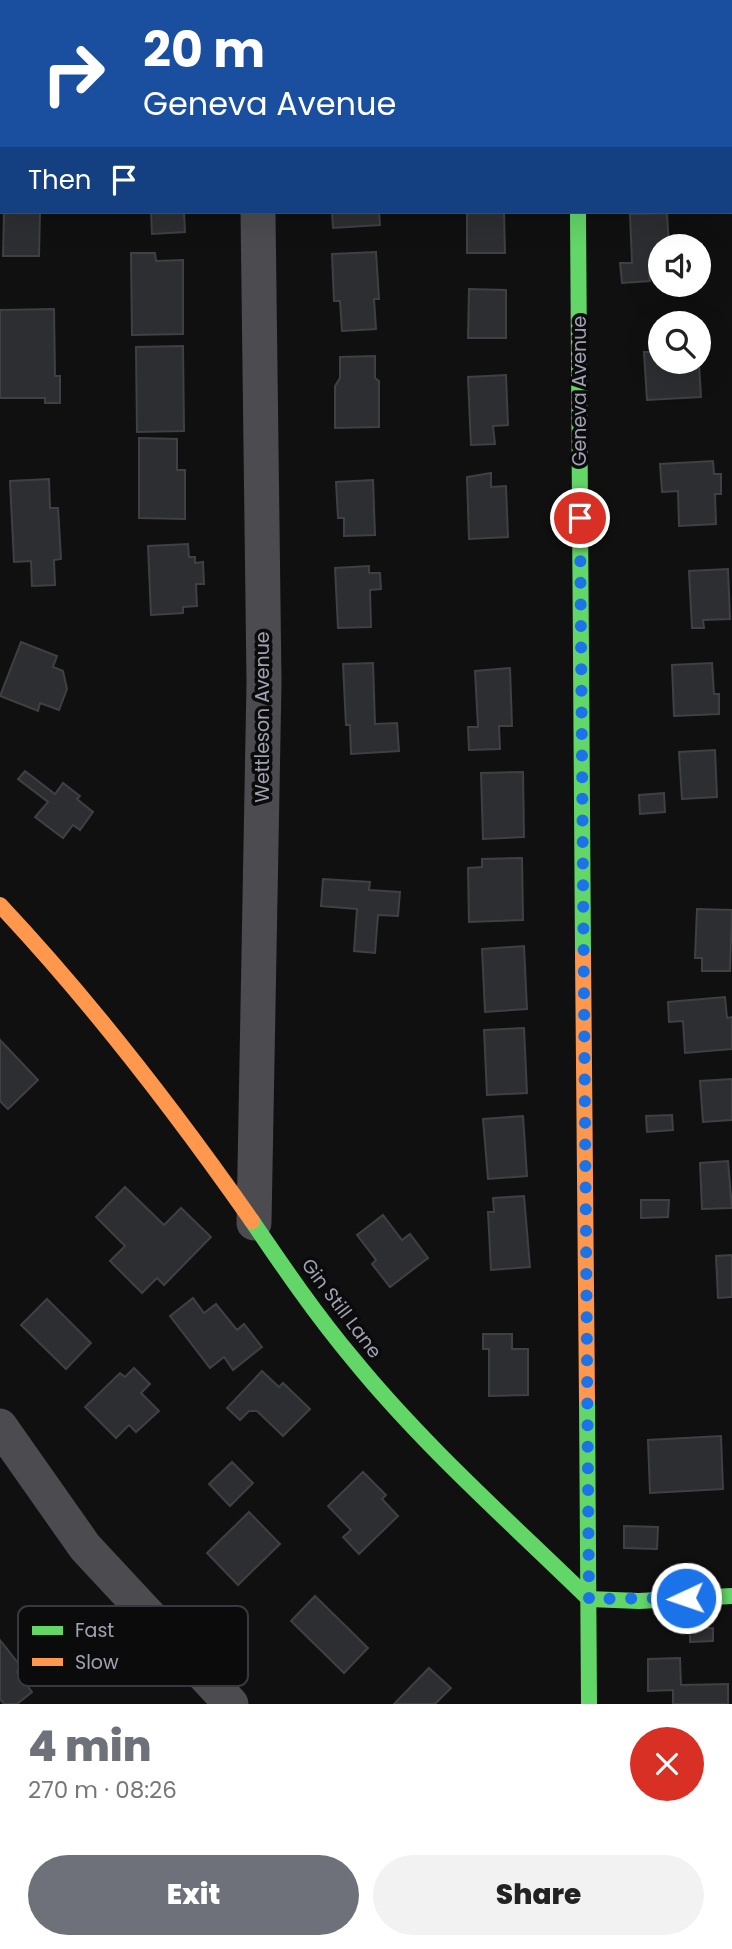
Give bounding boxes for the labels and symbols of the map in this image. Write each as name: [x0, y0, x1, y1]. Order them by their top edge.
street label: Geneva Avenue: [566, 316, 593, 466]
pin: [550, 488, 610, 548]
street label: Wettleson Avenue: [249, 631, 276, 803]
street label: Gin Still Lane: [295, 1253, 388, 1364]
position arrow: [649, 1561, 723, 1635]
legend: [18, 1606, 248, 1686]
text: Fast: [75, 1617, 114, 1644]
text: Slow: [75, 1649, 119, 1676]

